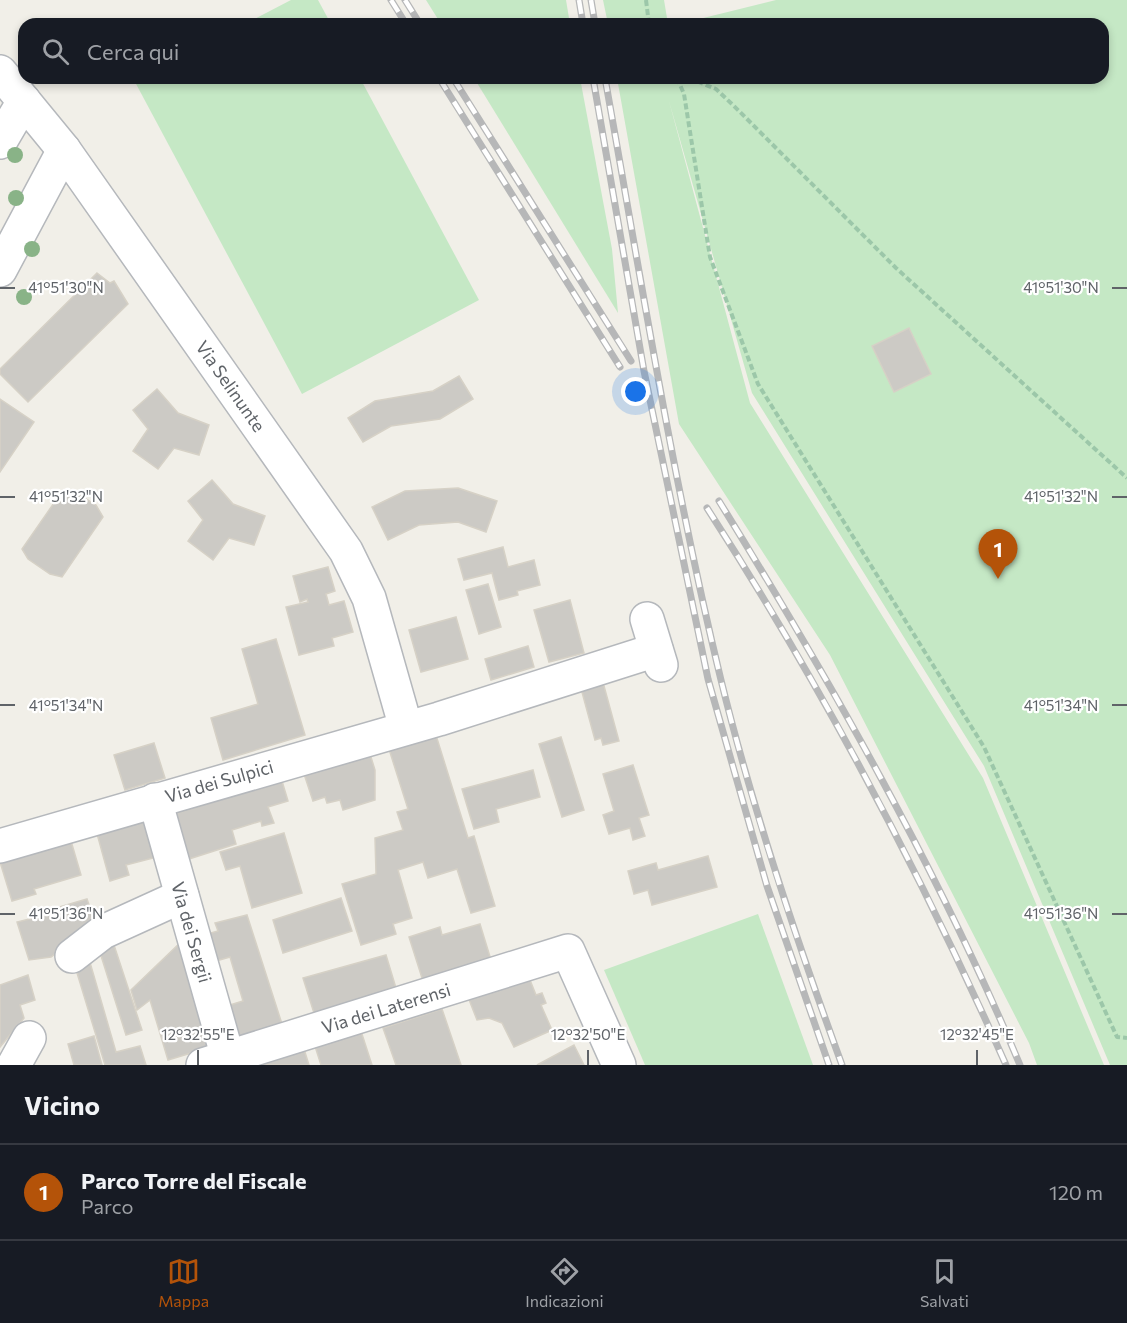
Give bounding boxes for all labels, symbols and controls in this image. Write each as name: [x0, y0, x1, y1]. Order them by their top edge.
search box: [18, 18, 1109, 84]
icon: search: [39, 35, 72, 68]
text: Cerca qui: [87, 38, 179, 65]
text: 41°51'30"N: [28, 278, 104, 296]
text: 41°51'30"N: [1023, 278, 1099, 296]
street label: Via Selinunte: [191, 336, 271, 436]
your location: [621, 377, 650, 406]
text: 41°51'32"N: [29, 487, 103, 505]
text: 41°51'32"N: [1024, 487, 1098, 505]
pin: 1: [978, 530, 1018, 579]
text: 41°51'34"N: [29, 696, 103, 714]
text: 41°51'34"N: [1024, 696, 1098, 714]
street label: Via dei Sulpici: [162, 755, 276, 807]
street label: Via dei Sergii: [167, 879, 217, 985]
text: 41°51'36"N: [29, 904, 103, 922]
text: 41°51'36"N: [1024, 904, 1098, 922]
street label: Via dei Laterensi: [319, 978, 453, 1038]
text: 12°32'55"E: [161, 1025, 235, 1043]
text: 12°32'50"E: [551, 1025, 625, 1043]
text: 12°32'45"E: [940, 1025, 1014, 1043]
text: Vicino: [24, 1089, 100, 1120]
text: Parco Torre del Fiscale: [81, 1167, 307, 1194]
text: 1: [39, 1180, 48, 1204]
text: 120 m: [1049, 1180, 1103, 1204]
text: Parco: [81, 1194, 134, 1218]
tab: Mappa: [158, 1255, 209, 1310]
tab: Indicazioni: [525, 1255, 604, 1310]
tab: Salvati: [920, 1255, 969, 1310]

